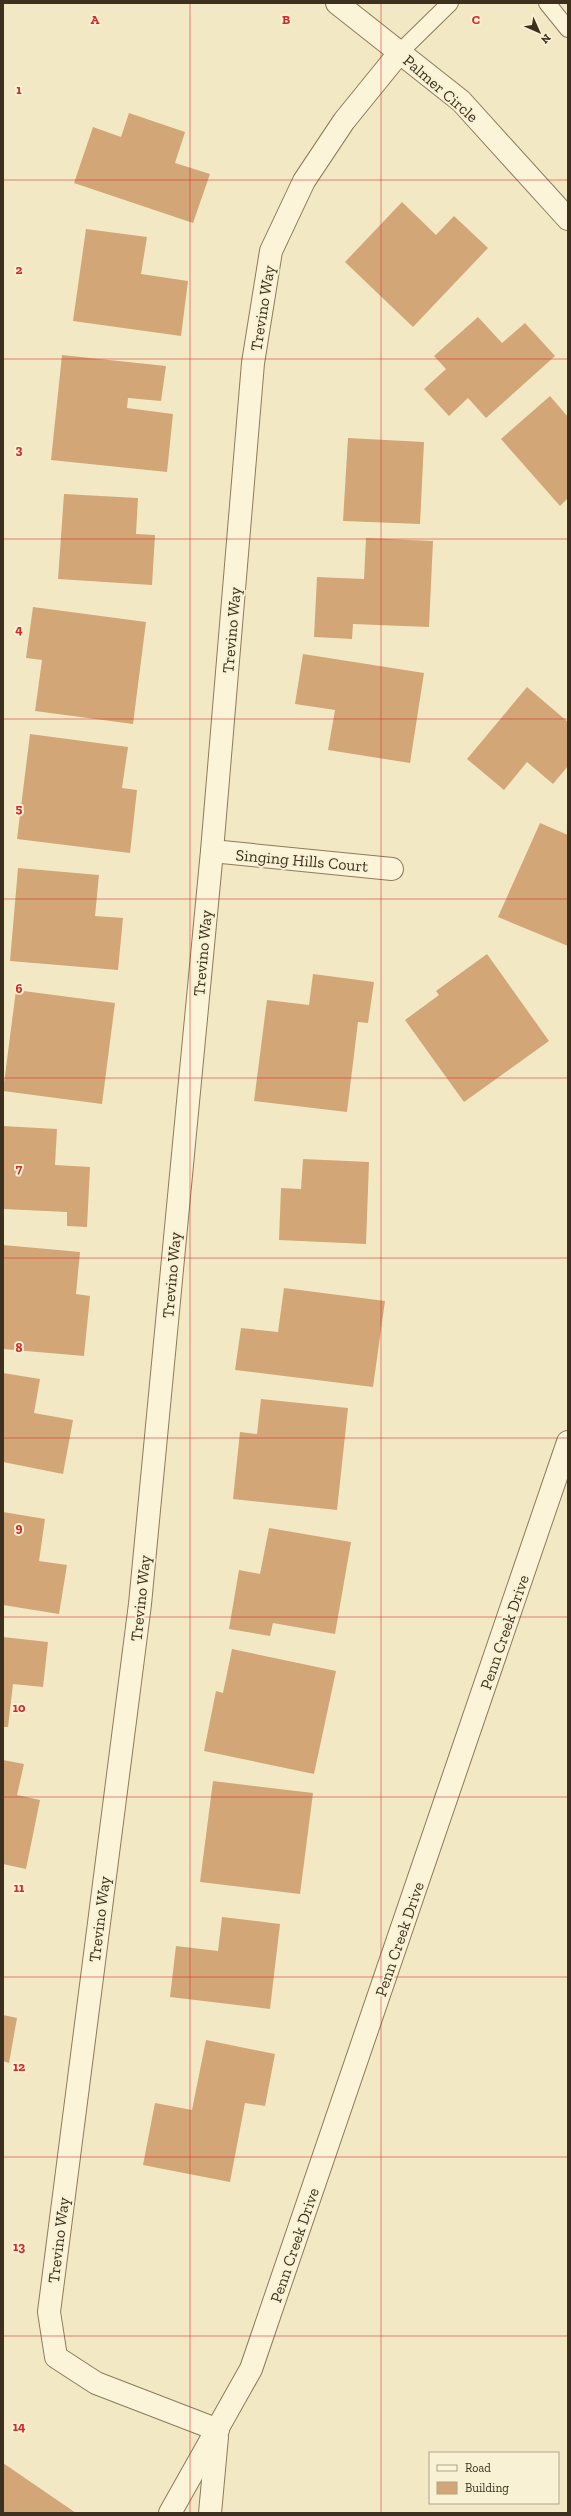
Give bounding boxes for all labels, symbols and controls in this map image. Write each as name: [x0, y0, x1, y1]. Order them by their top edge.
text: A: [91, 12, 100, 27]
text: B: [282, 12, 290, 27]
text: C: [472, 12, 480, 27]
north arrow: [519, 12, 559, 52]
text: N: [538, 31, 553, 47]
street label: Palmer Circle: [399, 51, 482, 126]
text: 1: [16, 82, 22, 97]
text: 2: [16, 262, 23, 277]
street label: Trevino Way: [246, 263, 279, 352]
text: 3: [16, 442, 23, 457]
street label: Trevino Way: [218, 585, 245, 674]
text: 4: [15, 622, 23, 637]
text: 5: [16, 801, 23, 816]
street label: Singing Hills Court: [235, 845, 369, 876]
street label: Trevino Way: [189, 908, 216, 997]
text: 6: [16, 981, 23, 996]
text: 7: [16, 1161, 23, 1176]
street label: Trevino Way: [158, 1230, 185, 1319]
text: 8: [15, 1340, 23, 1355]
text: 9: [16, 1520, 23, 1535]
street label: Trevino Way: [127, 1553, 155, 1642]
street label: Penn Creek Drive: [476, 1572, 533, 1692]
text: 10: [13, 1700, 26, 1715]
street label: Trevino Way: [85, 1874, 114, 1963]
street label: Penn Creek Drive: [371, 1879, 428, 1999]
text: 11: [14, 1880, 25, 1895]
text: 12: [13, 2059, 25, 2074]
street label: Penn Creek Drive: [266, 2185, 323, 2305]
street label: Trevino Way: [44, 2195, 73, 2284]
text: 13: [13, 2239, 25, 2254]
text: 14: [13, 2419, 26, 2434]
legend: [429, 2452, 559, 2504]
text: Road: [465, 2461, 491, 2475]
text: Building: [465, 2481, 509, 2495]

